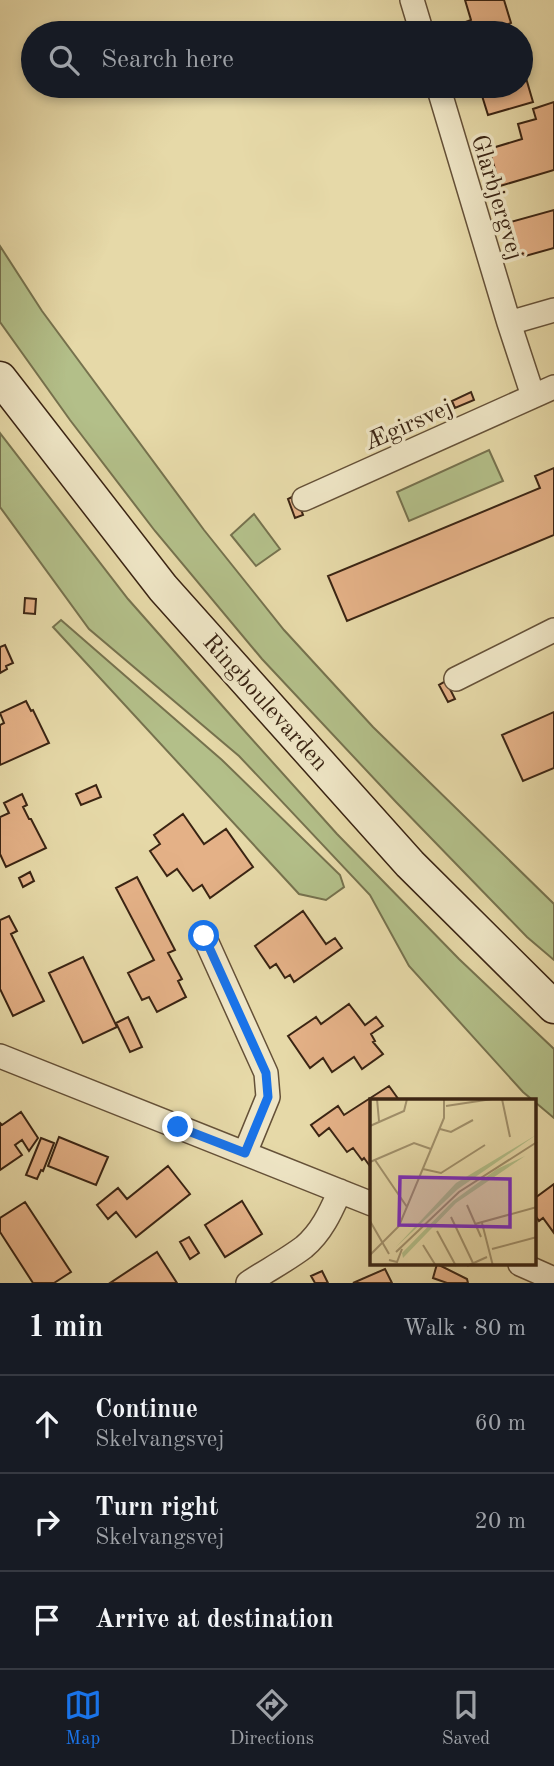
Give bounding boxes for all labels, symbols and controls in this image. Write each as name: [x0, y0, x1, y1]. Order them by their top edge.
search box: [21, 21, 533, 98]
icon: search: [45, 41, 83, 79]
text: Search here: [101, 47, 234, 73]
street label: Glarbjergvej: [466, 132, 527, 263]
street label: Ægirsvej: [361, 396, 457, 456]
street label: Ringboulevarden: [197, 631, 332, 776]
route start: [188, 920, 219, 951]
inset map: [370, 1099, 536, 1266]
route end: [162, 1111, 193, 1142]
text: 1 min: [28, 1313, 103, 1343]
text: Walk · 80 m: [403, 1317, 526, 1340]
text: Continue: [95, 1397, 198, 1423]
icon: ahead: [28, 1405, 66, 1443]
text: 60 m: [475, 1412, 526, 1435]
text: Skelvangsvej: [95, 1428, 225, 1451]
text: Turn right: [95, 1495, 218, 1521]
icon: right: [28, 1503, 66, 1541]
text: 20 m: [475, 1510, 526, 1533]
text: Skelvangsvej: [95, 1526, 225, 1549]
icon: arrive: [28, 1601, 66, 1639]
text: Arrive at destination: [95, 1607, 334, 1633]
tab: Map: [64, 1686, 102, 1751]
tab: Directions: [230, 1686, 314, 1751]
tab: Saved: [442, 1686, 490, 1751]

